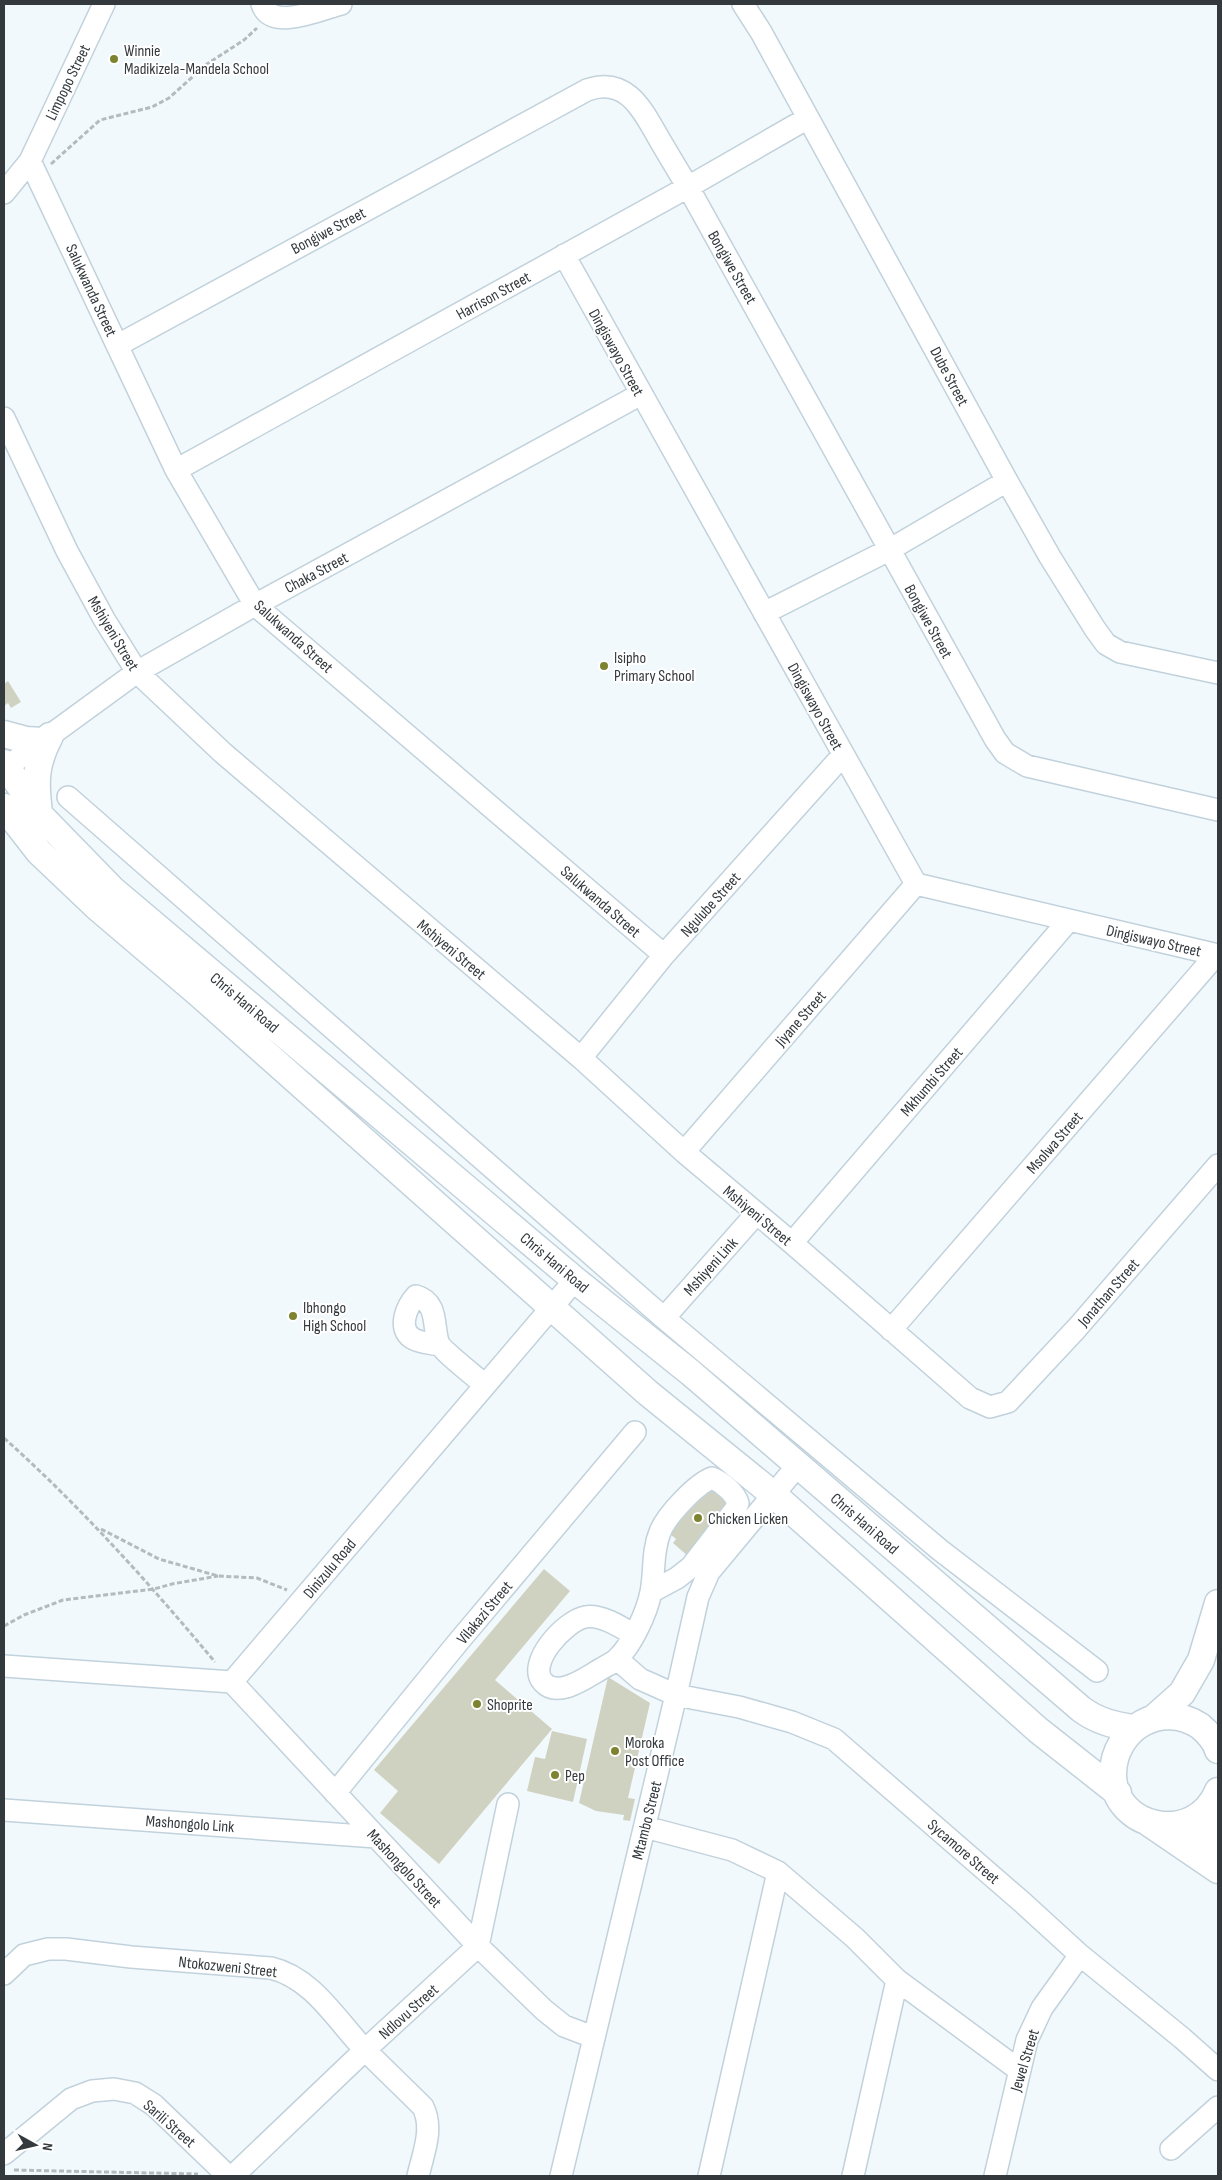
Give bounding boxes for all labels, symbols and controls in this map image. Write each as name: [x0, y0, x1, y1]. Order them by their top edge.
street label: Limpopo Street: [42, 42, 95, 124]
place label: Winnie Madikizela-Mandela School: [124, 42, 269, 79]
marker: Winnie Madikizela-Mandela School: [108, 53, 120, 65]
street label: Bongiwe Street: [288, 204, 369, 259]
street label: Bongiwe Street: [703, 228, 760, 308]
street label: Salukwanda Street: [61, 241, 120, 340]
street label: Harrison Street: [453, 268, 534, 324]
street label: Dingiswayo Street: [584, 306, 647, 400]
street label: Dube Street: [925, 344, 972, 409]
street label: Chaka Street: [282, 549, 352, 598]
street label: Bongiwe Street: [900, 581, 956, 662]
street label: Mshiyeni Street: [83, 593, 142, 675]
street label: Salukwanda Street: [250, 597, 336, 678]
place label: Isipho Primary School: [614, 649, 695, 686]
marker: Isipho Primary School: [598, 660, 610, 672]
street label: Dingiswayo Street: [783, 660, 846, 754]
street label: Salukwanda Street: [556, 862, 644, 942]
street label: Ngulube Street: [677, 869, 745, 941]
street label: Mshiyeni Street: [413, 916, 489, 984]
street label: Dingiswayo Street: [1104, 921, 1203, 962]
street label: Chris Hani Road: [206, 969, 282, 1037]
street label: Jiyane Street: [771, 987, 831, 1052]
street label: Mkhumbi Street: [897, 1043, 967, 1120]
street label: Msolwa Street: [1023, 1108, 1087, 1178]
street label: Mshiyeni Street: [719, 1182, 795, 1250]
street label: Chris Hani Road: [516, 1229, 592, 1297]
street label: Mshiyeni Link: [680, 1234, 742, 1300]
street label: Jonathan Street: [1074, 1255, 1144, 1332]
place label: Ibhongo High School: [303, 1299, 366, 1336]
marker: Ibhongo High School: [287, 1310, 299, 1322]
street label: Chris Hani Road: [826, 1489, 902, 1559]
place label: Chicken Licken: [708, 1510, 788, 1529]
marker: Chicken Licken: [692, 1512, 704, 1524]
street label: Dinizulu Road: [300, 1535, 361, 1603]
street label: Vilakazi Street: [453, 1577, 517, 1648]
place label: Shoprite: [487, 1696, 533, 1715]
marker: Shoprite: [471, 1698, 483, 1710]
place label: Moroka Post Office: [625, 1734, 684, 1771]
marker: Moroka Post Office: [609, 1745, 621, 1757]
place label: Pep: [565, 1767, 585, 1786]
marker: Pep: [549, 1769, 561, 1781]
street label: Mtambo Street: [629, 1779, 666, 1862]
street label: Mashongolo Link: [145, 1812, 235, 1837]
street label: Sycamore Street: [923, 1816, 1003, 1889]
street label: Mashongolo Street: [363, 1826, 445, 1912]
street label: Ntokozweni Street: [178, 1953, 278, 1982]
street label: Ndlovu Street: [375, 1980, 443, 2044]
street label: Jewel Street: [1007, 2027, 1044, 2095]
street label: Sarili Street: [139, 2096, 199, 2152]
north arrow: [10, 2120, 60, 2170]
text: N: [38, 2142, 56, 2152]

